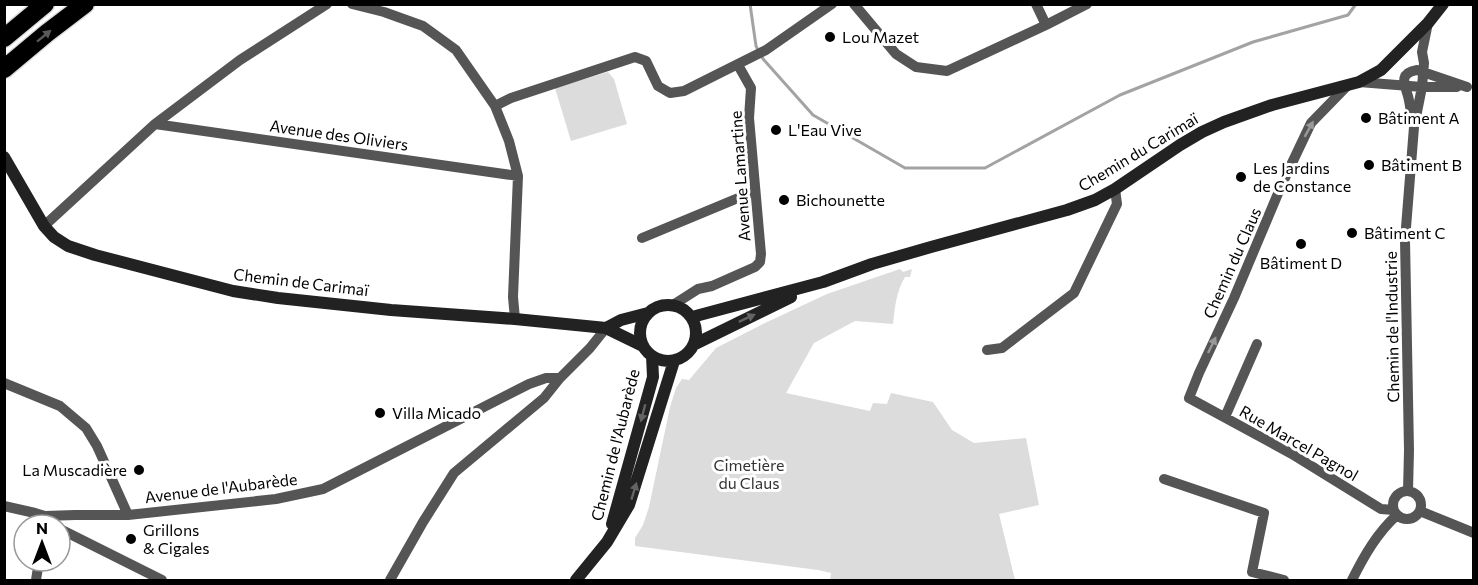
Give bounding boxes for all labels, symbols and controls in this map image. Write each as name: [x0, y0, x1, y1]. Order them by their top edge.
place label: Lou Mazet: [842, 27, 920, 46]
one-way arrow: [36, 30, 52, 43]
marker: Lou Mazet: [823, 30, 837, 44]
street label: Chemin du Carimaï: [1074, 108, 1202, 195]
place label: Bâtiment A: [1378, 108, 1460, 127]
street label: Avenue Lamartine: [725, 110, 754, 242]
marker: Bâtiment A: [1359, 111, 1373, 125]
street label: Avenue des Oliviers: [269, 115, 410, 154]
place label: L'Eau Vive: [788, 120, 862, 139]
one-way arrow: [1304, 120, 1314, 137]
marker: L'Eau Vive: [769, 123, 783, 137]
place label: Bâtiment B: [1381, 155, 1462, 174]
place label: Les Jardins de Constance: [1253, 158, 1351, 195]
marker: Bâtiment B: [1362, 158, 1376, 172]
marker: Les Jardins de Constance: [1234, 170, 1248, 184]
place label: Bichounette: [796, 190, 885, 209]
marker: Bichounette: [777, 193, 791, 207]
street label: Chemin du Claus: [1199, 204, 1265, 321]
place label: Bâtiment C: [1364, 223, 1445, 242]
marker: Bâtiment C: [1345, 226, 1359, 240]
marker: Bâtiment D: [1294, 237, 1308, 251]
street label: Chemin de l'Industrie: [1381, 251, 1402, 403]
place label: Bâtiment D: [1260, 253, 1342, 272]
street label: Chemin de Carimaï: [232, 264, 371, 299]
one-way arrow: [739, 313, 756, 322]
one-way arrow: [1208, 336, 1217, 353]
street label: Chemin de l'Aubarède: [586, 367, 643, 523]
street label: Rue Marcel Pagnol: [1236, 401, 1362, 484]
place label: Villa Micado: [392, 403, 481, 422]
one-way arrow: [637, 404, 647, 423]
marker: Villa Micado: [373, 406, 387, 420]
park label: Cimetière du Claus: [713, 455, 785, 492]
place label: La Muscadière: [22, 460, 127, 479]
marker: La Muscadière: [132, 463, 146, 477]
street label: Avenue de l'Aubarède: [144, 469, 298, 506]
one-way arrow: [630, 482, 639, 500]
north arrow: [12, 513, 72, 573]
text: N: [36, 518, 48, 537]
place label: Grillons & Cigales: [143, 520, 210, 557]
marker: Grillons & Cigales: [124, 532, 138, 546]

